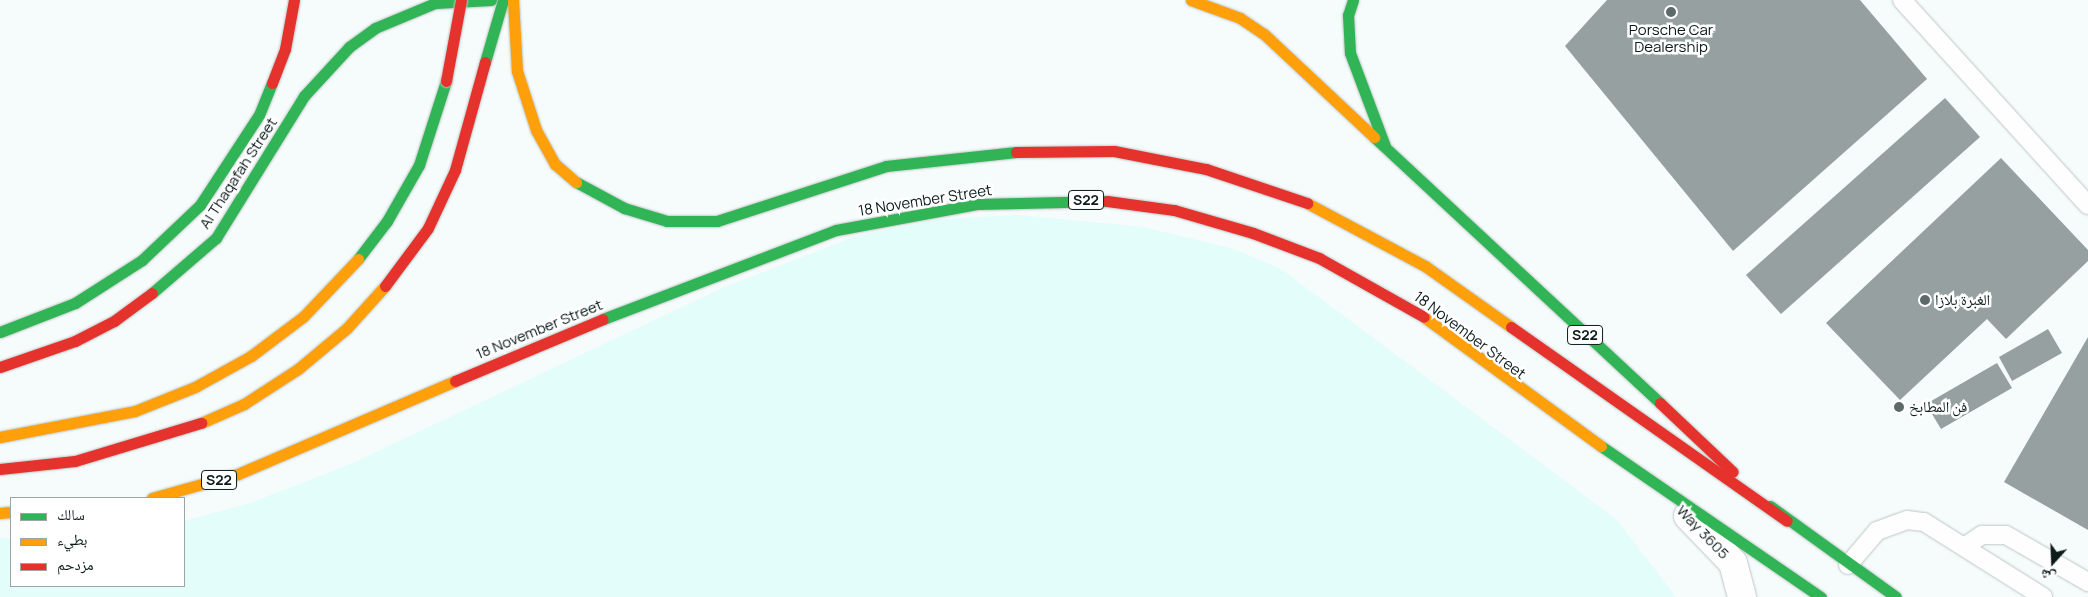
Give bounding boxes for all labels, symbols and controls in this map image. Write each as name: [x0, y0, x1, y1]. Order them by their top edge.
marker: Porsche Car Dealership: [1665, 6, 1677, 18]
place label: Porsche Car Dealership: [1629, 20, 1713, 55]
street label: Al Thaqafah Street: [195, 114, 281, 232]
street label: 18 November Street: [857, 181, 993, 219]
road number: S22: [1067, 188, 1105, 212]
street label: 18 November Street: [1411, 287, 1529, 383]
place label: الغبرة بلازا: [1935, 291, 1990, 309]
marker: الغبرة بلازا: [1919, 294, 1931, 306]
street label: 18 November Street: [473, 295, 605, 363]
road number: S22: [1566, 324, 1604, 346]
place label: فن المطابخ: [1909, 398, 1967, 416]
marker: فن المطابخ: [1893, 401, 1905, 413]
road number: S22: [200, 468, 238, 492]
legend: [10, 497, 185, 587]
street label: Way 3605: [1673, 501, 1733, 563]
text: سالك: [57, 504, 85, 525]
text: بطيء: [57, 529, 87, 550]
north arrow: [2028, 537, 2078, 587]
text: مزدحم: [57, 554, 94, 575]
text: ش: [2037, 565, 2058, 588]

